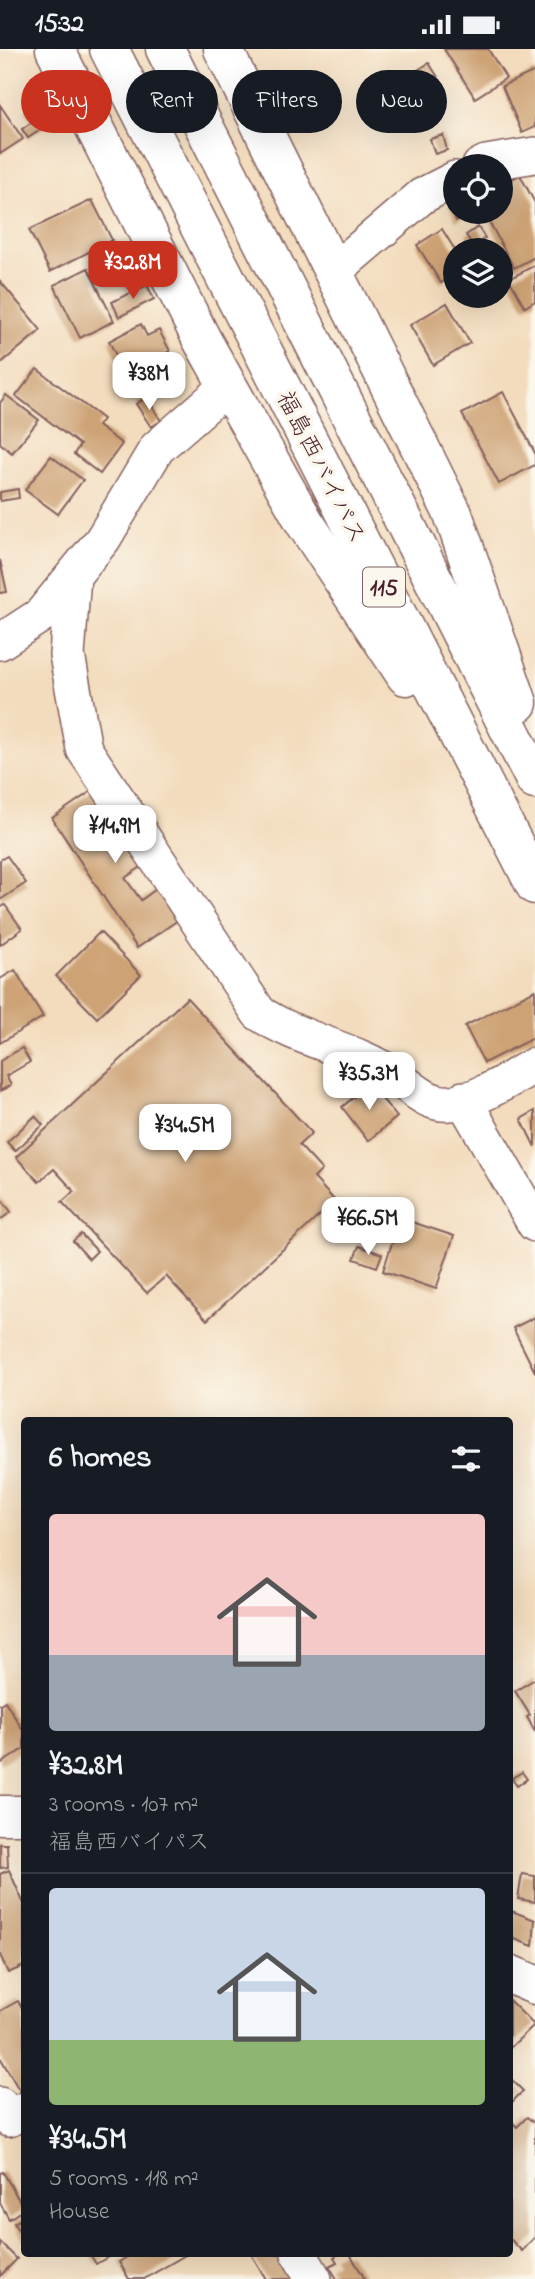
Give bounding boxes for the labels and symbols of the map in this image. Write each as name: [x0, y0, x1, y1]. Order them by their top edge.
pin: ¥32.8M: [76, 241, 190, 301]
pin: ¥38M: [108, 353, 190, 412]
street label: 福島西バイパス: [266, 386, 373, 551]
road number: 115: [363, 567, 405, 607]
pin: ¥14.9M: [58, 805, 172, 865]
pin: ¥35.3M: [312, 1053, 426, 1112]
pin: ¥34.5M: [128, 1105, 242, 1164]
pin: ¥66.5M: [311, 1197, 425, 1257]

